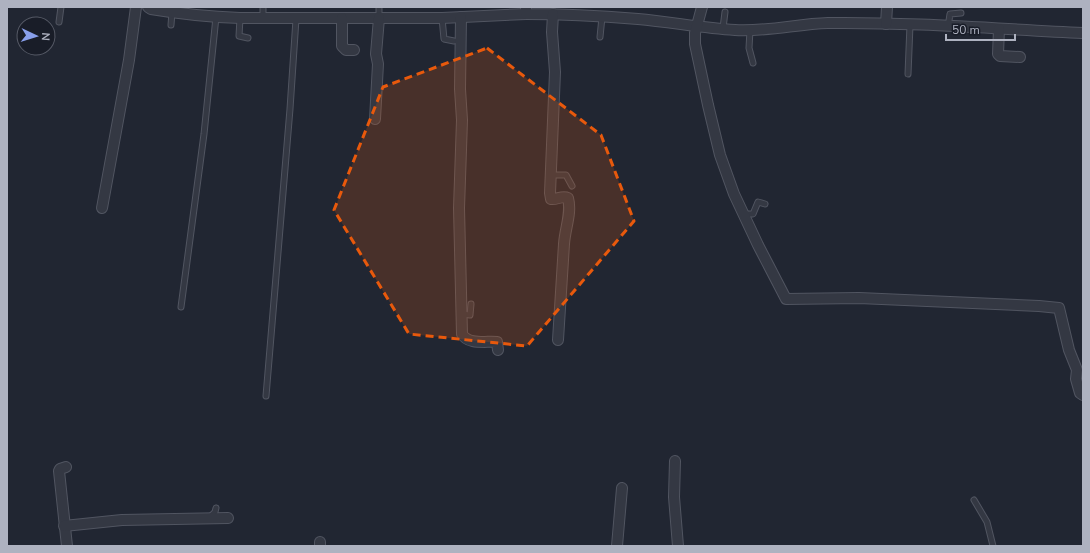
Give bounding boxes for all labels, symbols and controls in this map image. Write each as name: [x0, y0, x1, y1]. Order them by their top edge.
north arrow: [16, 16, 56, 56]
scale bar: [946, 16, 1015, 42]
text: 50 m: [952, 22, 980, 38]
text: N: [38, 32, 53, 41]

